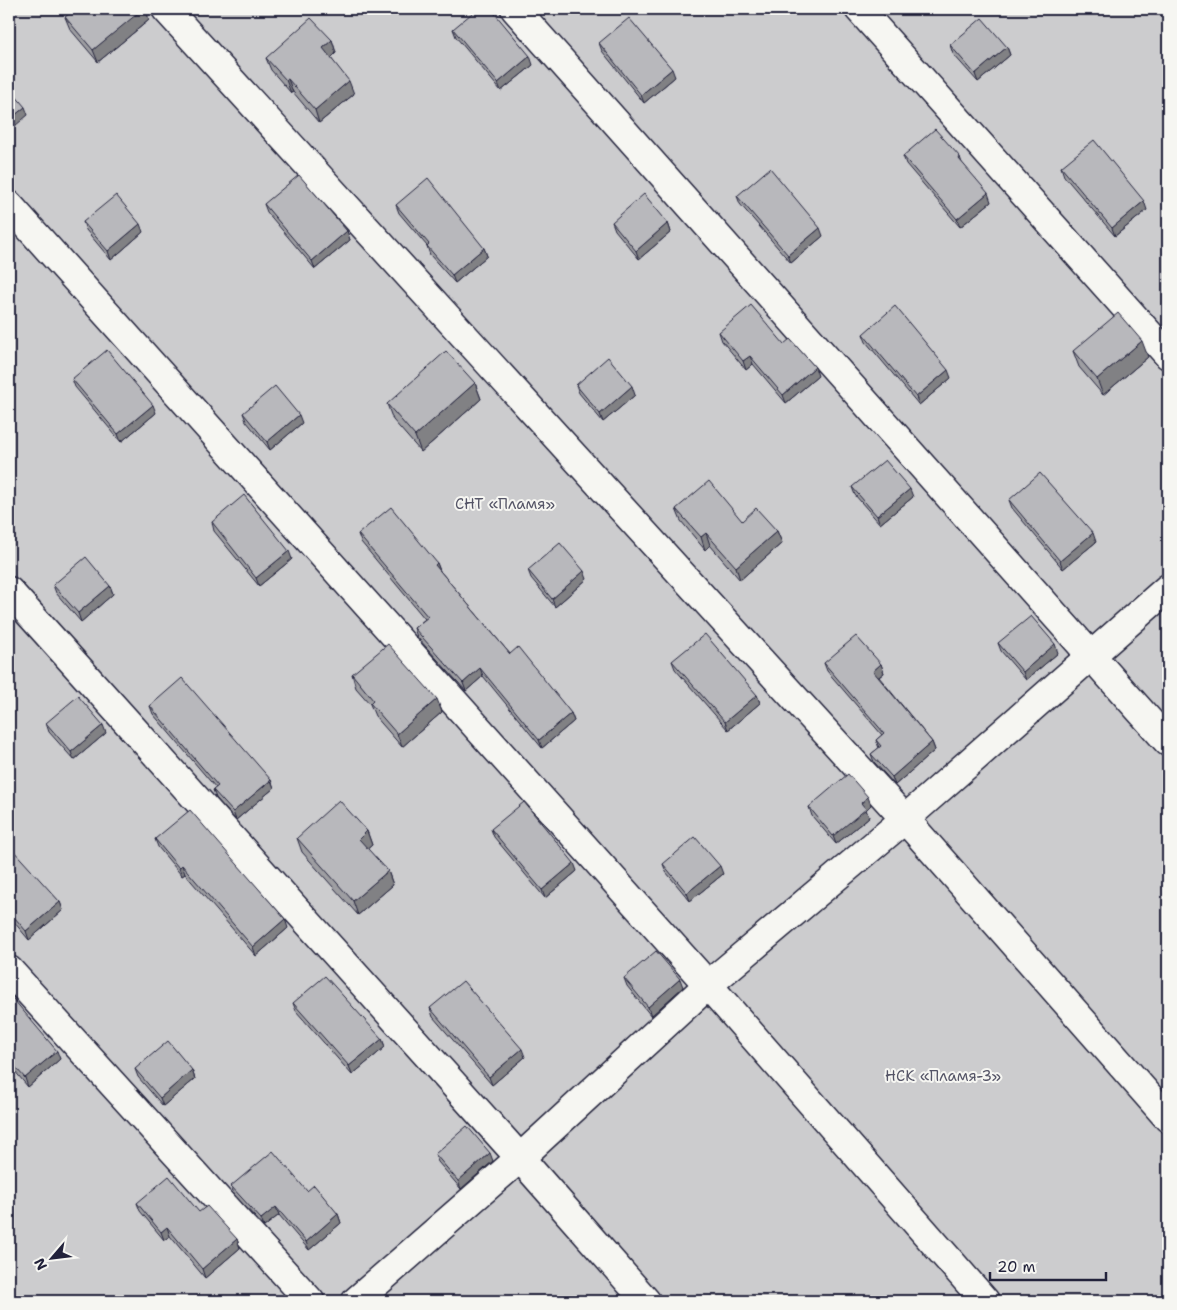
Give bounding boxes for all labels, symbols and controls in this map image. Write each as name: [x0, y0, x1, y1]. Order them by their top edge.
park label: СНТ «Пламя»: [455, 494, 555, 514]
park label: НСК «Пламя-3»: [885, 1066, 1001, 1086]
north arrow: [28, 1232, 78, 1282]
scale bar: [990, 1250, 1106, 1282]
text: N: [30, 1255, 51, 1273]
text: 20 m: [997, 1257, 1036, 1277]

